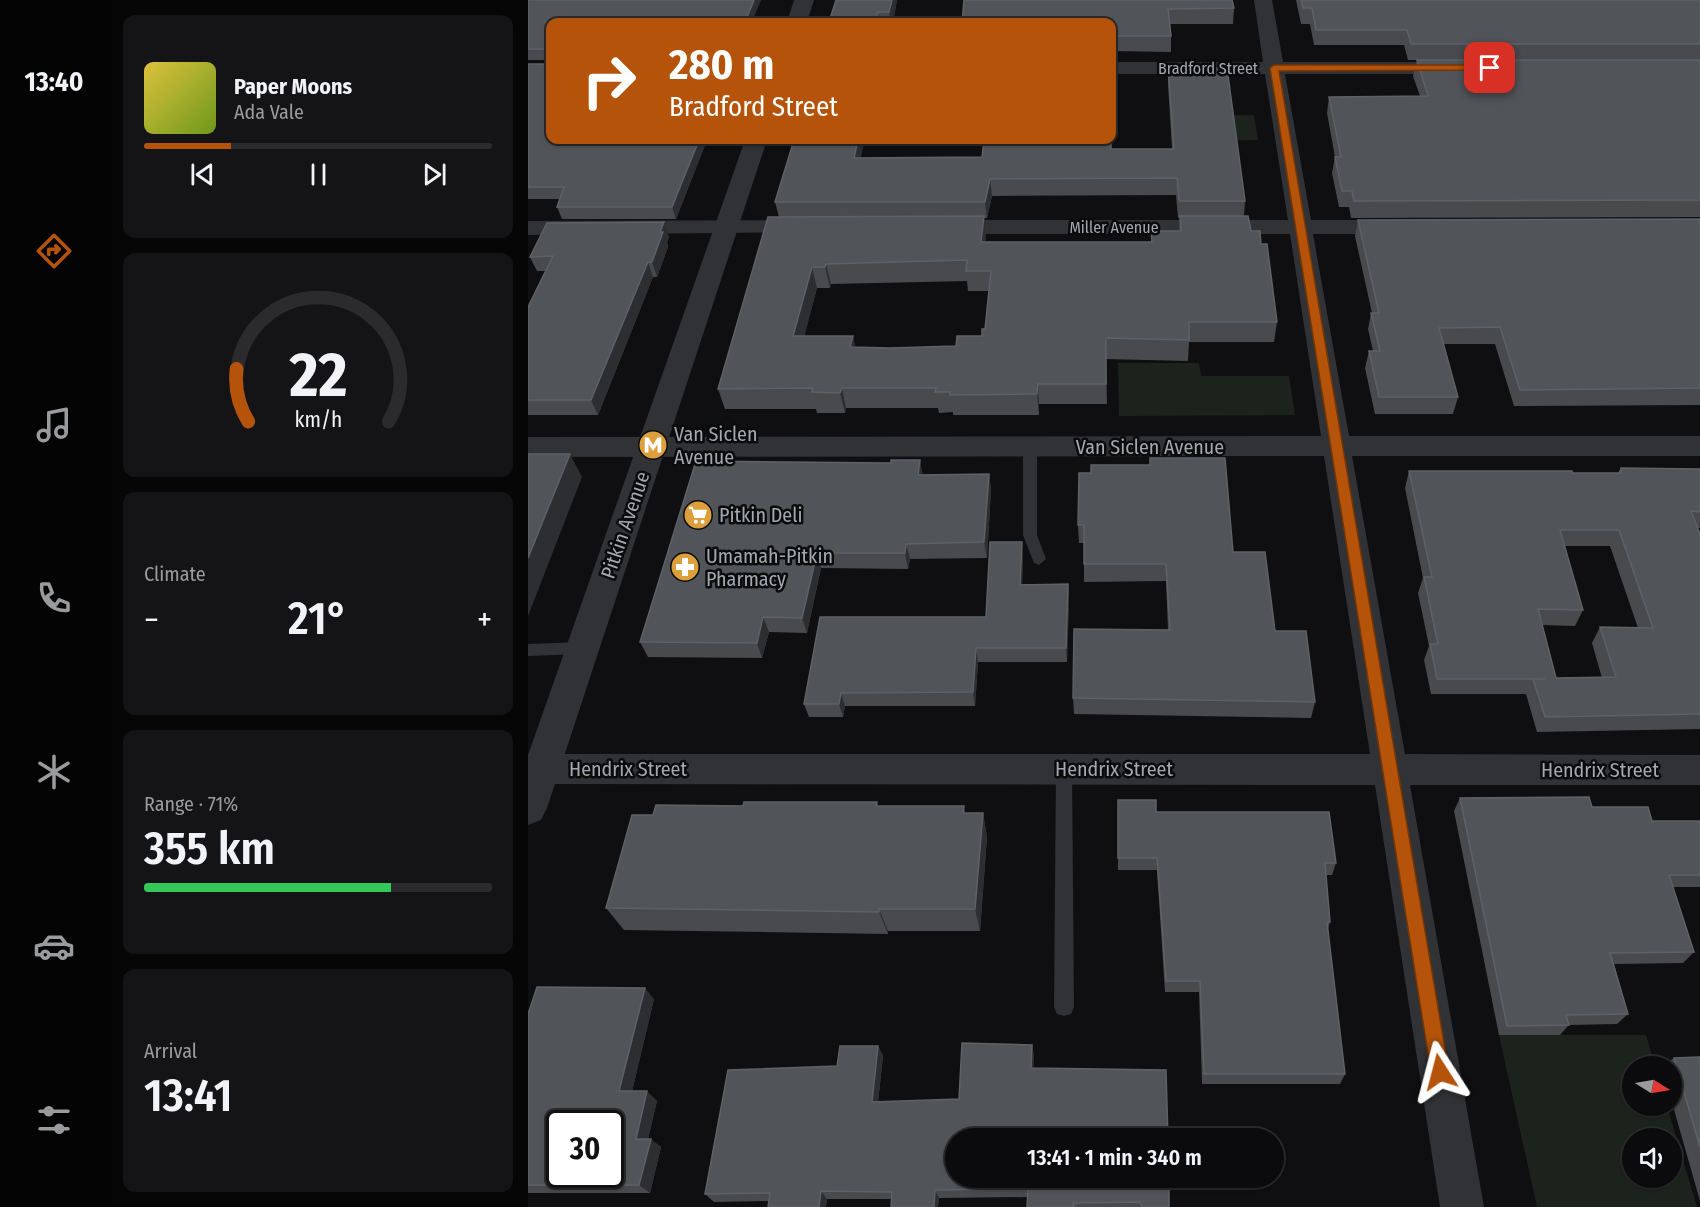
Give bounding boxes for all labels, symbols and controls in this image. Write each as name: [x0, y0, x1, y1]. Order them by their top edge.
text: 280 m: [669, 40, 774, 90]
icon: right: [570, 42, 648, 120]
pin: [1464, 42, 1515, 93]
icon: arrive: [1473, 51, 1506, 84]
street label: Bradford Street: [1158, 59, 1259, 78]
text: 13:40: [25, 66, 83, 98]
text: Paper Moons: [234, 73, 352, 100]
text: Bradford Street: [669, 91, 838, 123]
text: Ada Vale: [234, 100, 304, 124]
icon: previous: [186, 158, 219, 191]
icon: pause: [302, 158, 335, 191]
icon: next: [418, 158, 451, 191]
street label: Miller Avenue: [1069, 218, 1159, 237]
icon: directions: [33, 230, 75, 272]
text: 22: [288, 338, 347, 413]
icon: music: [33, 404, 75, 446]
text: km/h: [294, 408, 342, 434]
place label: Van Siclen Avenue: [674, 422, 758, 469]
metro station icon: Van Siclen Avenue: [637, 429, 669, 461]
street label: Van Siclen Avenue: [1076, 435, 1224, 459]
street label: Pitkin Avenue: [595, 468, 655, 582]
supermarket icon: Pitkin Deli: [682, 499, 714, 531]
place label: Pitkin Deli: [719, 503, 802, 527]
place label: Umamah-Pitkin Pharmacy: [706, 544, 833, 591]
pharmacy icon: Umamah-Pitkin Pharmacy: [669, 551, 701, 583]
text: Climate: [144, 562, 206, 586]
icon: phone: [33, 577, 75, 619]
text: 21°: [288, 592, 348, 646]
text: −: [144, 600, 159, 640]
text: +: [477, 600, 492, 640]
icon: climate: [33, 751, 75, 793]
street label: Hendrix Street: [569, 757, 687, 781]
street label: Hendrix Street: [1055, 757, 1173, 781]
street label: Hendrix Street: [1541, 758, 1659, 782]
text: Range · 71%: [144, 792, 238, 816]
text: 355 km: [144, 822, 275, 876]
icon: car: [33, 925, 75, 967]
text: Arrival: [144, 1039, 197, 1063]
position arrow: [1408, 1040, 1472, 1104]
north arrow: [1622, 1056, 1682, 1116]
map controls: [1622, 1056, 1682, 1188]
text: 13:41: [144, 1069, 232, 1123]
icon: filters: [33, 1099, 75, 1141]
speed limit sign: 30: [546, 1110, 624, 1188]
button: sound: [1622, 1128, 1682, 1188]
text: 13:41 · 1 min · 340 m: [1027, 1144, 1202, 1171]

